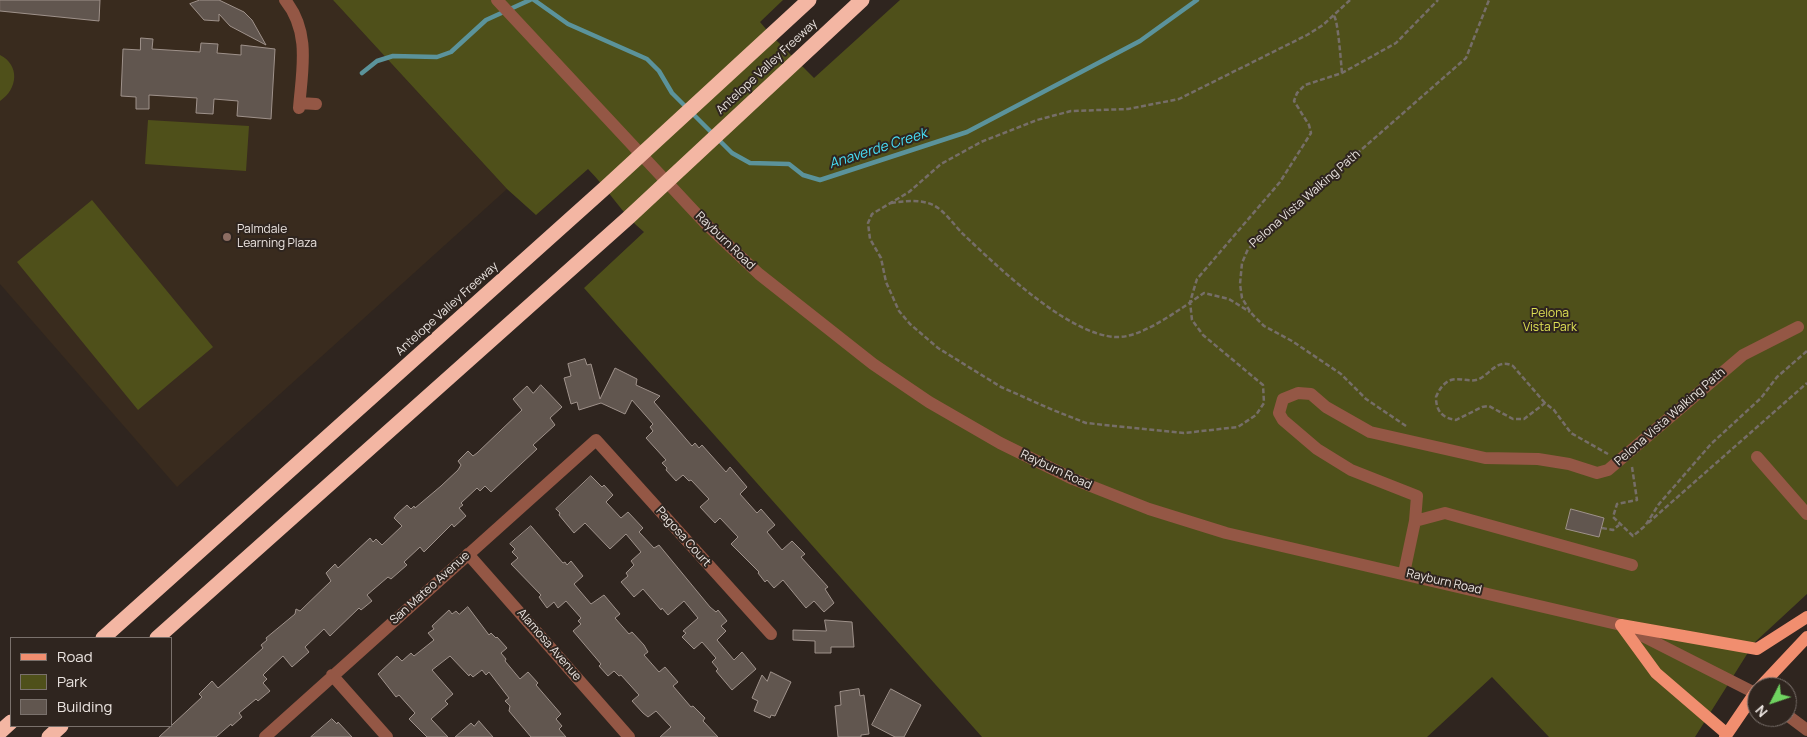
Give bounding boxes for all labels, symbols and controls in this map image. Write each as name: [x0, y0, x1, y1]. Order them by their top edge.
street label: Antelope Valley Freeway: [714, 16, 820, 118]
water label: Anaverde Creek: [827, 125, 929, 173]
street label: Pelona Vista Walking Path: [1247, 147, 1363, 251]
street label: Rayburn Road: [692, 209, 758, 273]
place label: Palmdale Learning Plaza: [237, 223, 317, 251]
marker: Palmdale Learning Plaza: [221, 231, 233, 243]
street label: Antelope Valley Freeway: [393, 259, 501, 359]
park label: Pelona Vista Park: [1523, 307, 1577, 335]
street label: Pelona Vista Walking Path: [1612, 365, 1728, 469]
street label: Rayburn Road: [1018, 447, 1094, 493]
street label: Pagosa Court: [653, 504, 713, 570]
street label: San Mateo Avenue: [387, 548, 473, 628]
street label: Rayburn Road: [1405, 566, 1483, 598]
street label: Alamosa Avenue: [514, 606, 584, 684]
legend: [10, 637, 172, 727]
text: Road: [57, 646, 93, 667]
text: Park: [57, 671, 87, 692]
north arrow: [1747, 677, 1797, 727]
text: Building: [57, 696, 112, 717]
text: N: [1751, 701, 1772, 722]

